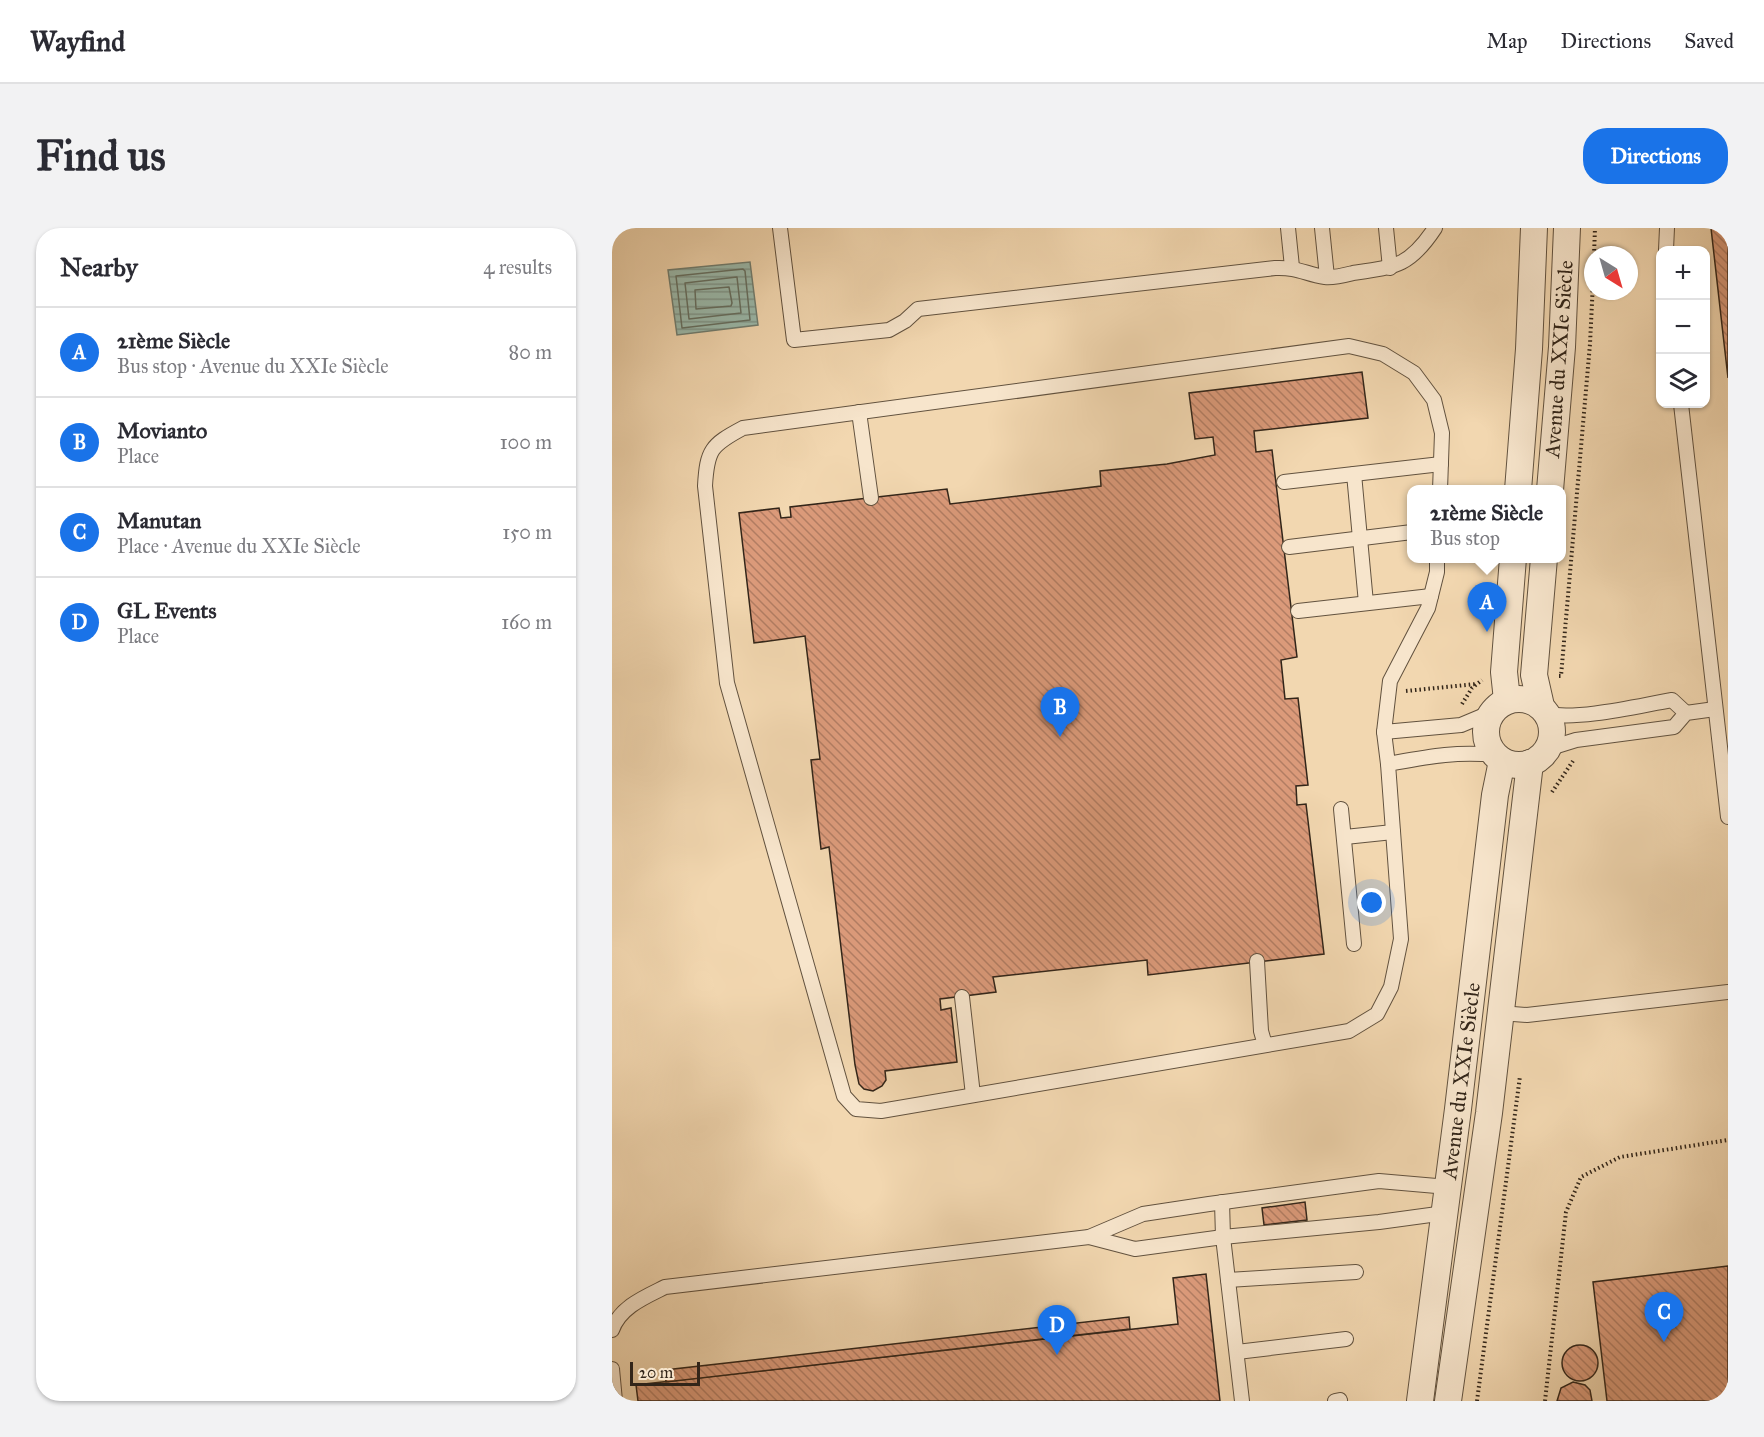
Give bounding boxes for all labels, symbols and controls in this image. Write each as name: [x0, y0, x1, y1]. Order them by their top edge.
text: Wayfind: [30, 24, 125, 59]
text: Map: [1487, 28, 1528, 54]
text: Directions: [1561, 28, 1651, 54]
text: Saved: [1684, 28, 1734, 54]
button: Directions: [1583, 128, 1728, 184]
text: Find us: [36, 130, 166, 182]
north arrow: [1584, 246, 1638, 300]
map controls: [1656, 246, 1710, 408]
button: +: [1656, 246, 1710, 300]
text: Nearby: [60, 251, 138, 283]
text: 4 results: [483, 255, 552, 279]
street label: Avenue du XXIe Siècle: [1539, 259, 1579, 460]
button: −: [1656, 300, 1710, 354]
text: 21ème Siècle: [117, 327, 230, 354]
text: A: [73, 340, 86, 364]
text: 80 m: [509, 340, 552, 364]
text: Bus stop · Avenue du XXIe Siècle: [117, 354, 389, 378]
button: layers: [1656, 354, 1710, 408]
text: Movianto: [117, 417, 207, 444]
text: B: [73, 430, 86, 454]
text: 100 m: [500, 430, 552, 454]
text: Place: [117, 444, 159, 468]
popup: [1407, 485, 1566, 563]
text: 21ème Siècle: [1430, 499, 1543, 526]
text: Manutan: [117, 507, 201, 534]
text: C: [73, 520, 86, 544]
text: 150 m: [502, 520, 552, 544]
text: Bus stop: [1430, 526, 1500, 550]
text: Place · Avenue du XXIe Siècle: [117, 534, 361, 558]
pin: A: [1468, 582, 1506, 632]
text: GL Events: [117, 597, 216, 624]
text: D: [72, 610, 87, 634]
text: 160 m: [501, 610, 552, 634]
text: Place: [117, 624, 159, 648]
pin: B: [1040, 688, 1080, 737]
your location: [1357, 888, 1386, 917]
street label: Avenue du XXIe Siècle: [1436, 981, 1486, 1182]
pin: C: [1644, 1292, 1684, 1342]
pin: D: [1038, 1306, 1076, 1355]
scale bar: [630, 1359, 700, 1386]
text: 20 m: [639, 1363, 673, 1382]

